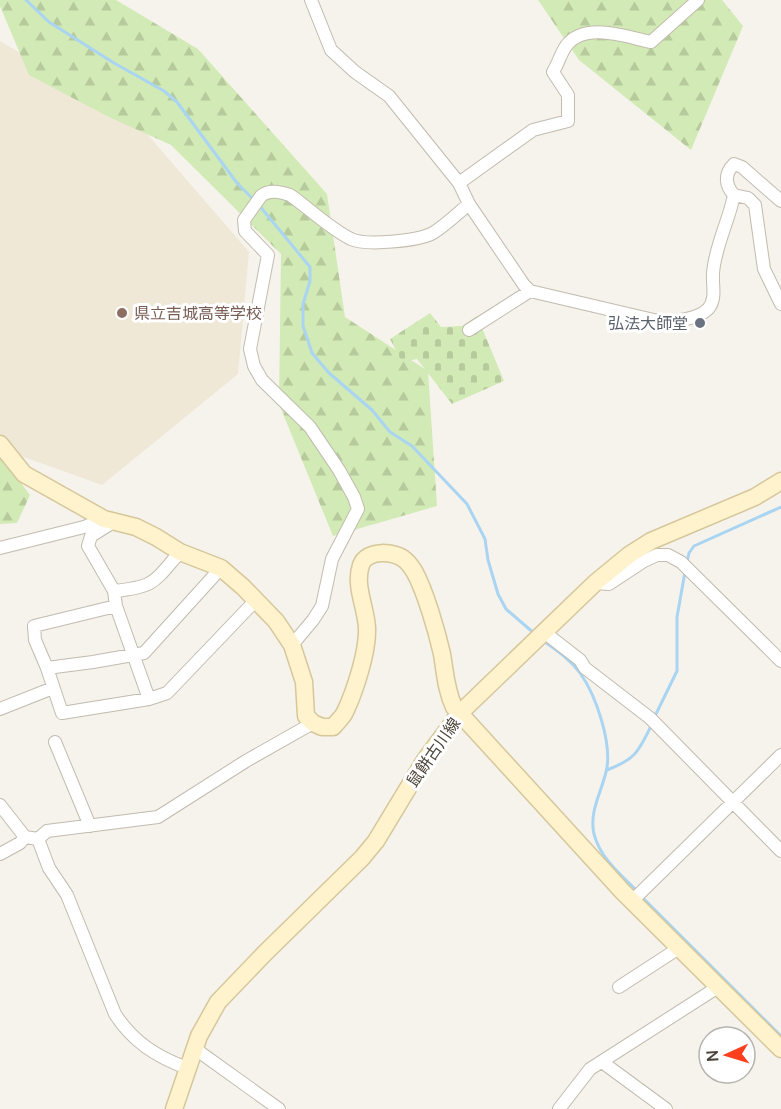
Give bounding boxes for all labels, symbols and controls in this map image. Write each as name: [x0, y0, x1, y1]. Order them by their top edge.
place label: 県立吉城高等学校: [134, 302, 262, 324]
marker: 県立吉城高等学校: [115, 306, 129, 320]
place label: 弘法大師堂: [608, 312, 688, 334]
marker: 弘法大師堂: [693, 316, 707, 330]
street label: 鼠餅古川線: [401, 713, 465, 791]
north arrow: [697, 1025, 757, 1085]
text: N: [701, 1050, 723, 1063]

